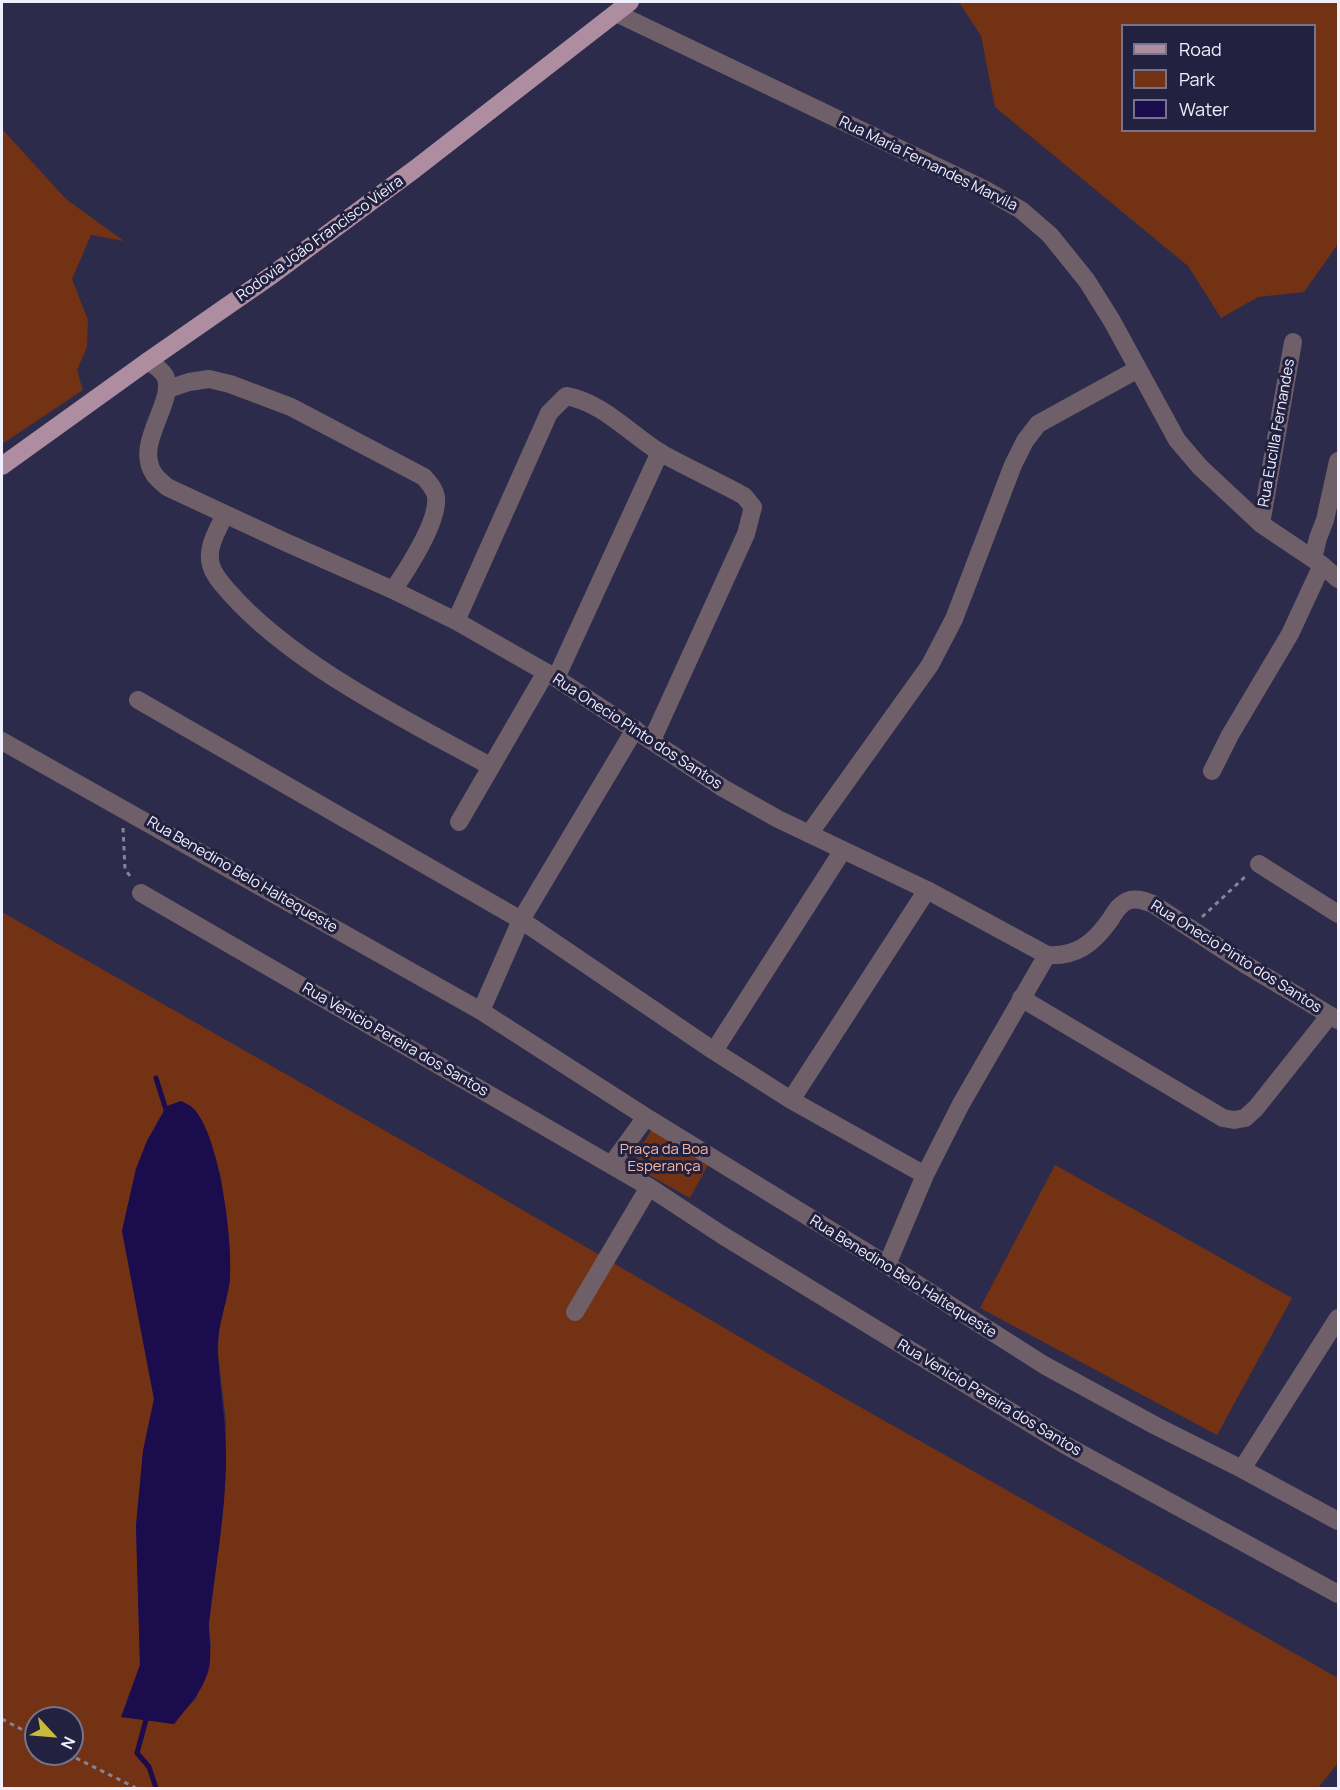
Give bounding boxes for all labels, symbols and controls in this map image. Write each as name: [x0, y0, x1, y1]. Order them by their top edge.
legend: [1121, 24, 1316, 132]
text: Road: [1179, 37, 1222, 61]
text: Park: [1179, 67, 1215, 91]
text: Water: [1179, 97, 1229, 121]
street label: Rua Maria Fernandes Marvila: [836, 113, 1020, 215]
street label: Rodovia João Francisco Vieira: [233, 173, 407, 305]
street label: Rua Eucilla Fernandes: [1255, 357, 1299, 509]
street label: Rua Onecio Pinto dos Santos: [549, 671, 725, 793]
street label: Rua Benedino Belo Haltequeste: [144, 813, 340, 937]
street label: Rua Onecio Pinto dos Santos: [1147, 897, 1325, 1017]
street label: Rua Venicio Pereira dos Santos: [299, 979, 491, 1101]
park label: Praça da Boa Esperança: [620, 1141, 708, 1176]
street label: Rua Benedino Belo Haltequeste: [806, 1212, 1000, 1342]
street label: Rua Venicio Pereira dos Santos: [894, 1336, 1084, 1460]
north arrow: [24, 1706, 84, 1766]
text: N: [56, 1733, 81, 1753]

